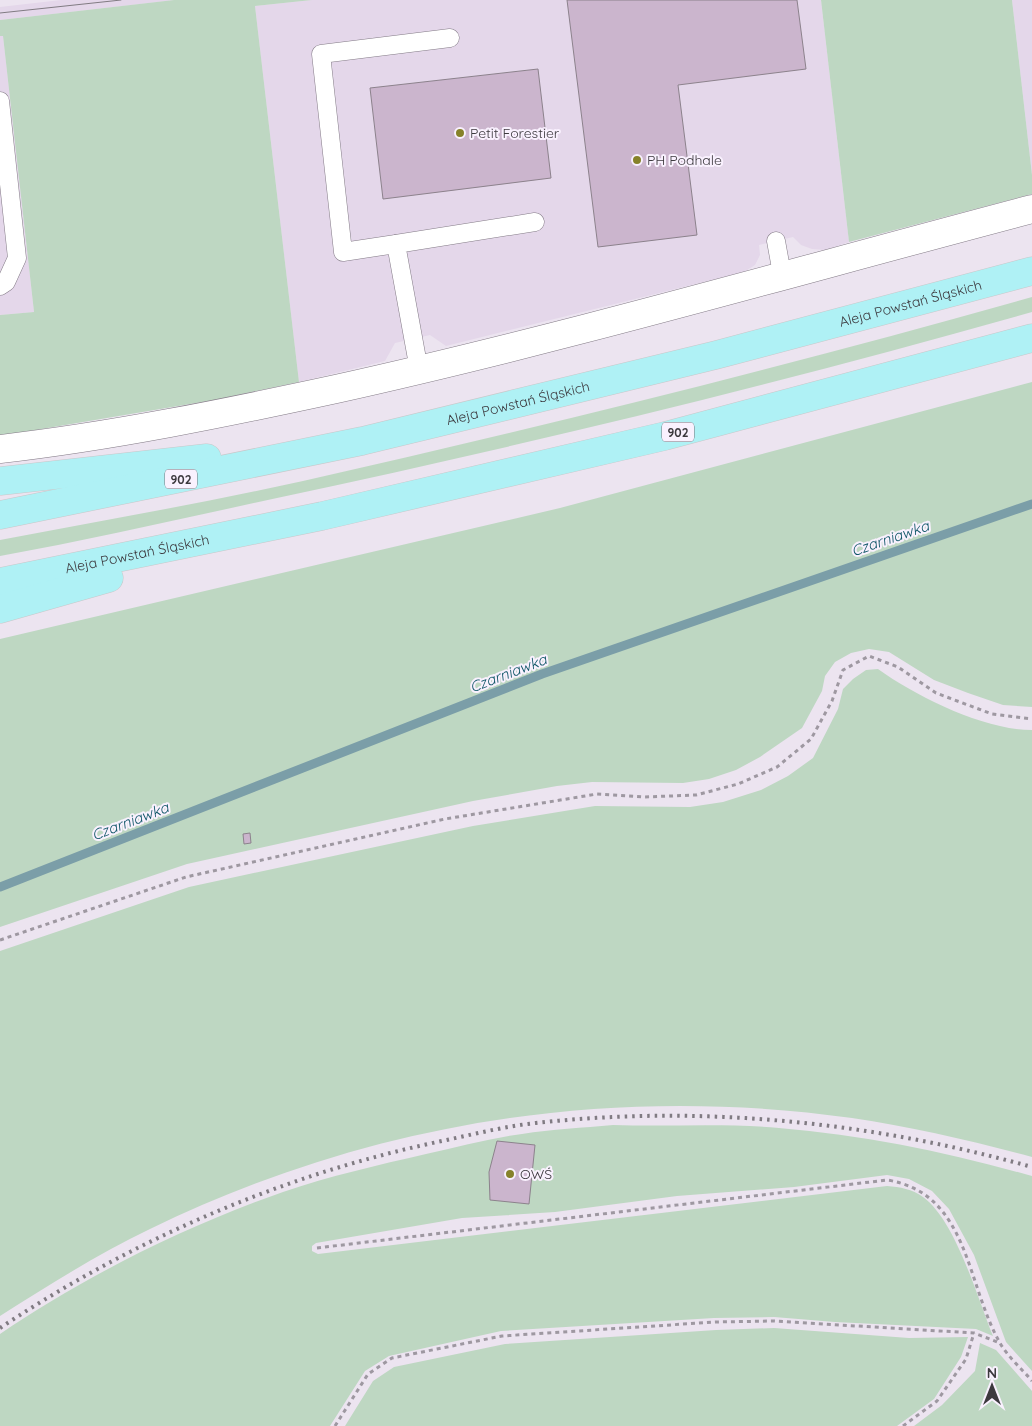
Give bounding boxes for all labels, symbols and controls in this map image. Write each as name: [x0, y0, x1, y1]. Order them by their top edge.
place label: Petit Forestier: [470, 124, 560, 142]
marker: Petit Forestier: [454, 127, 466, 139]
place label: PH Podhale: [647, 151, 722, 169]
marker: PH Podhale: [631, 154, 643, 166]
street label: Aleja Powstań Śląskich: [837, 276, 984, 331]
street label: Aleja Powstań Śląskich: [444, 377, 592, 429]
road number: 902: [662, 422, 694, 442]
road number: 902: [165, 469, 197, 488]
water label: Czarniawka: [849, 516, 932, 560]
street label: Aleja Powstań Śląskich: [63, 530, 211, 577]
water label: Czarniawka: [467, 649, 550, 696]
water label: Czarniawka: [89, 797, 172, 844]
place label: OWŚ: [520, 1165, 552, 1183]
marker: OWŚ: [504, 1168, 516, 1180]
north arrow: [967, 1361, 1017, 1411]
text: N: [987, 1364, 997, 1382]

